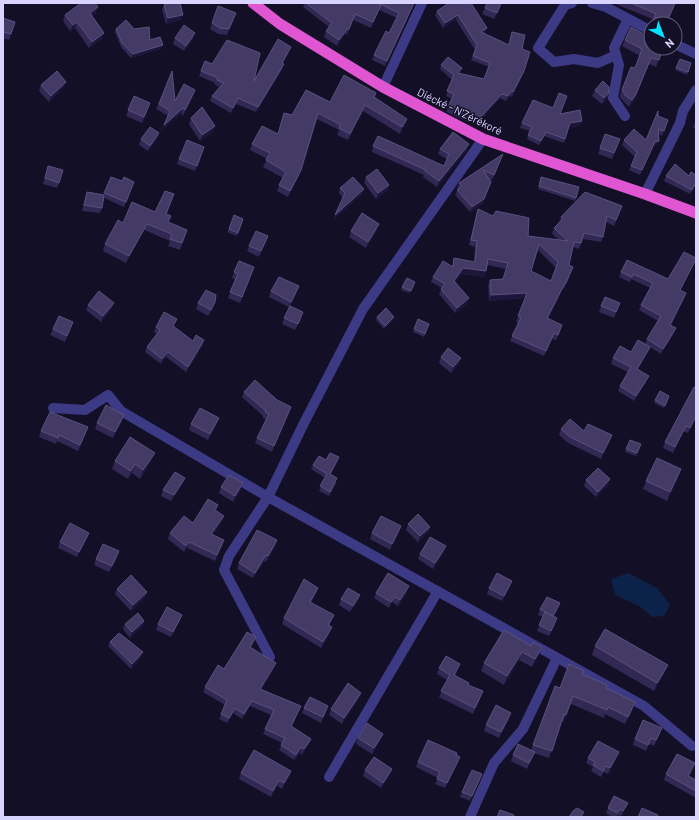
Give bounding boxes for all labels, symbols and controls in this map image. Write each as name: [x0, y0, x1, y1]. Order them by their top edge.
north arrow: [643, 16, 683, 56]
text: N: [663, 37, 677, 51]
street label: Diécké - N'Zérékoré: [415, 85, 505, 137]

